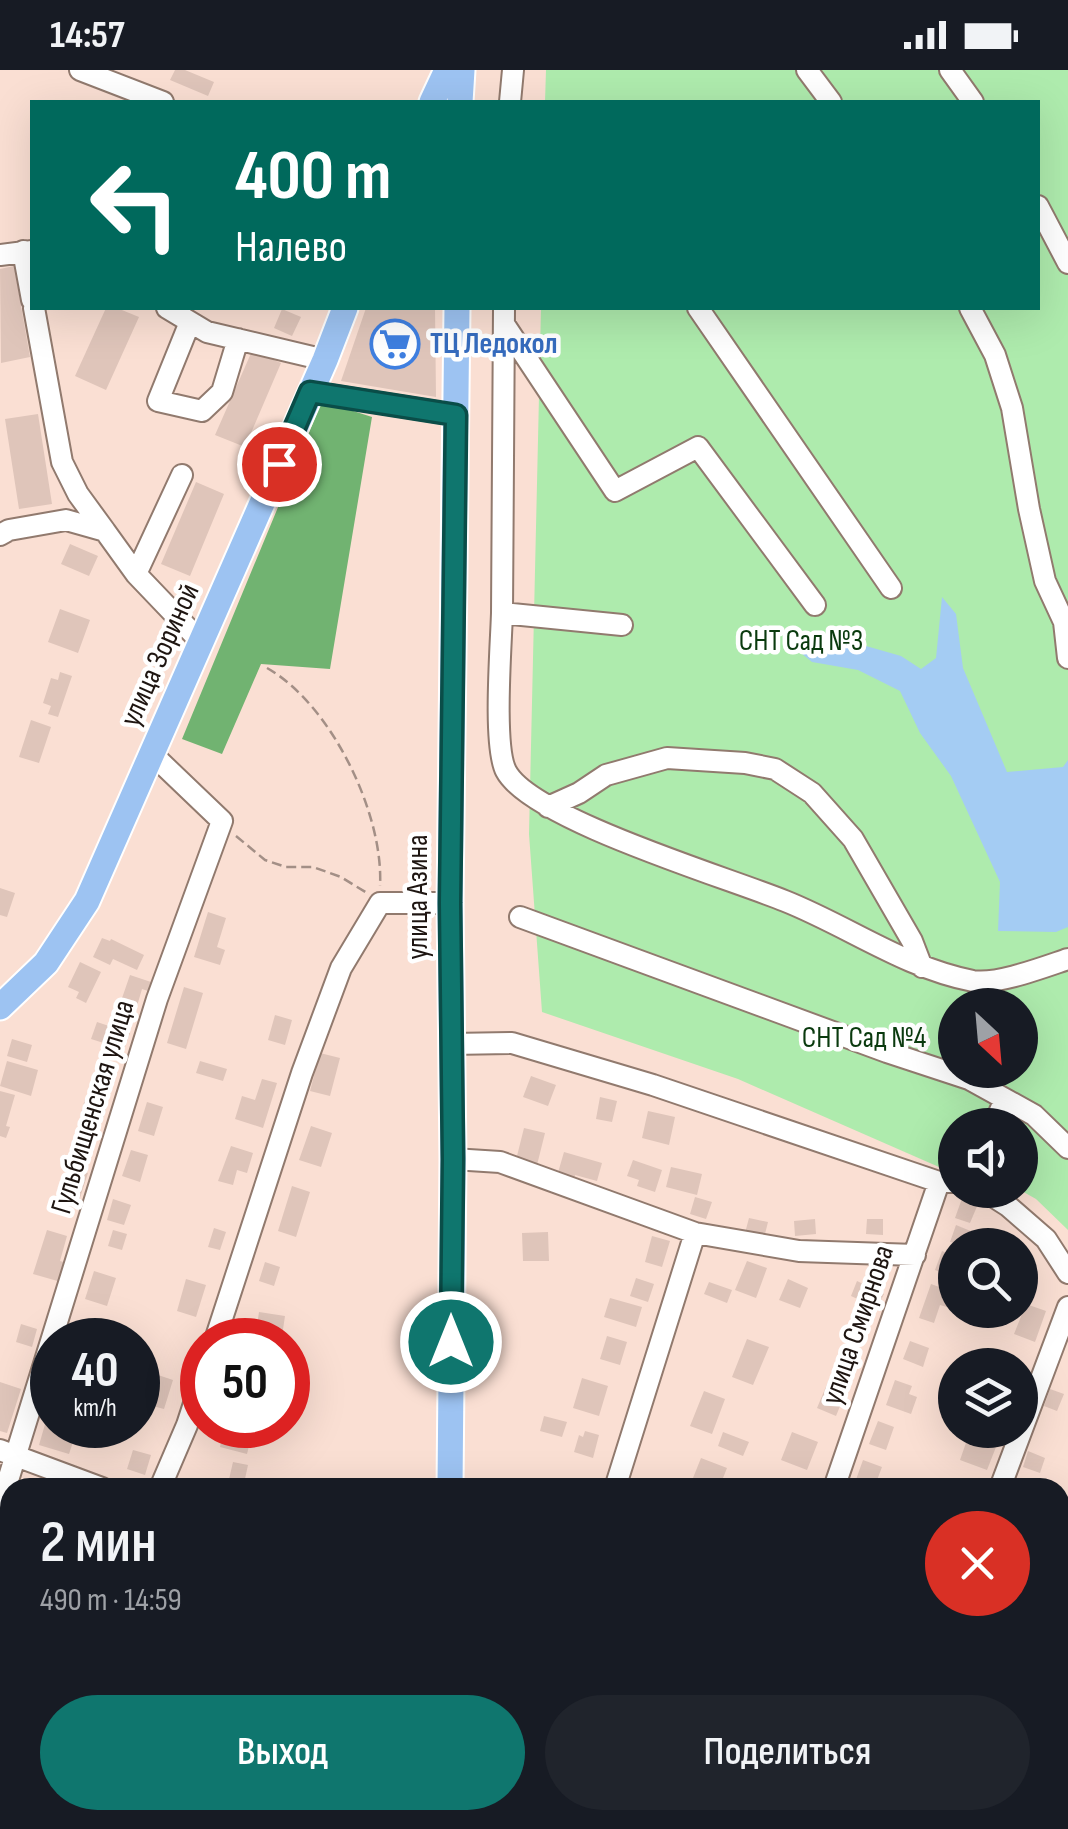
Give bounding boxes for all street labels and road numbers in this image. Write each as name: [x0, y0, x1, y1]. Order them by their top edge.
street label: улица Зориной: [113, 578, 207, 732]
street label: улица Азина: [400, 834, 436, 960]
street label: Гульбищенская улица: [43, 996, 143, 1218]
street label: улица Смирнова: [814, 1241, 902, 1409]

